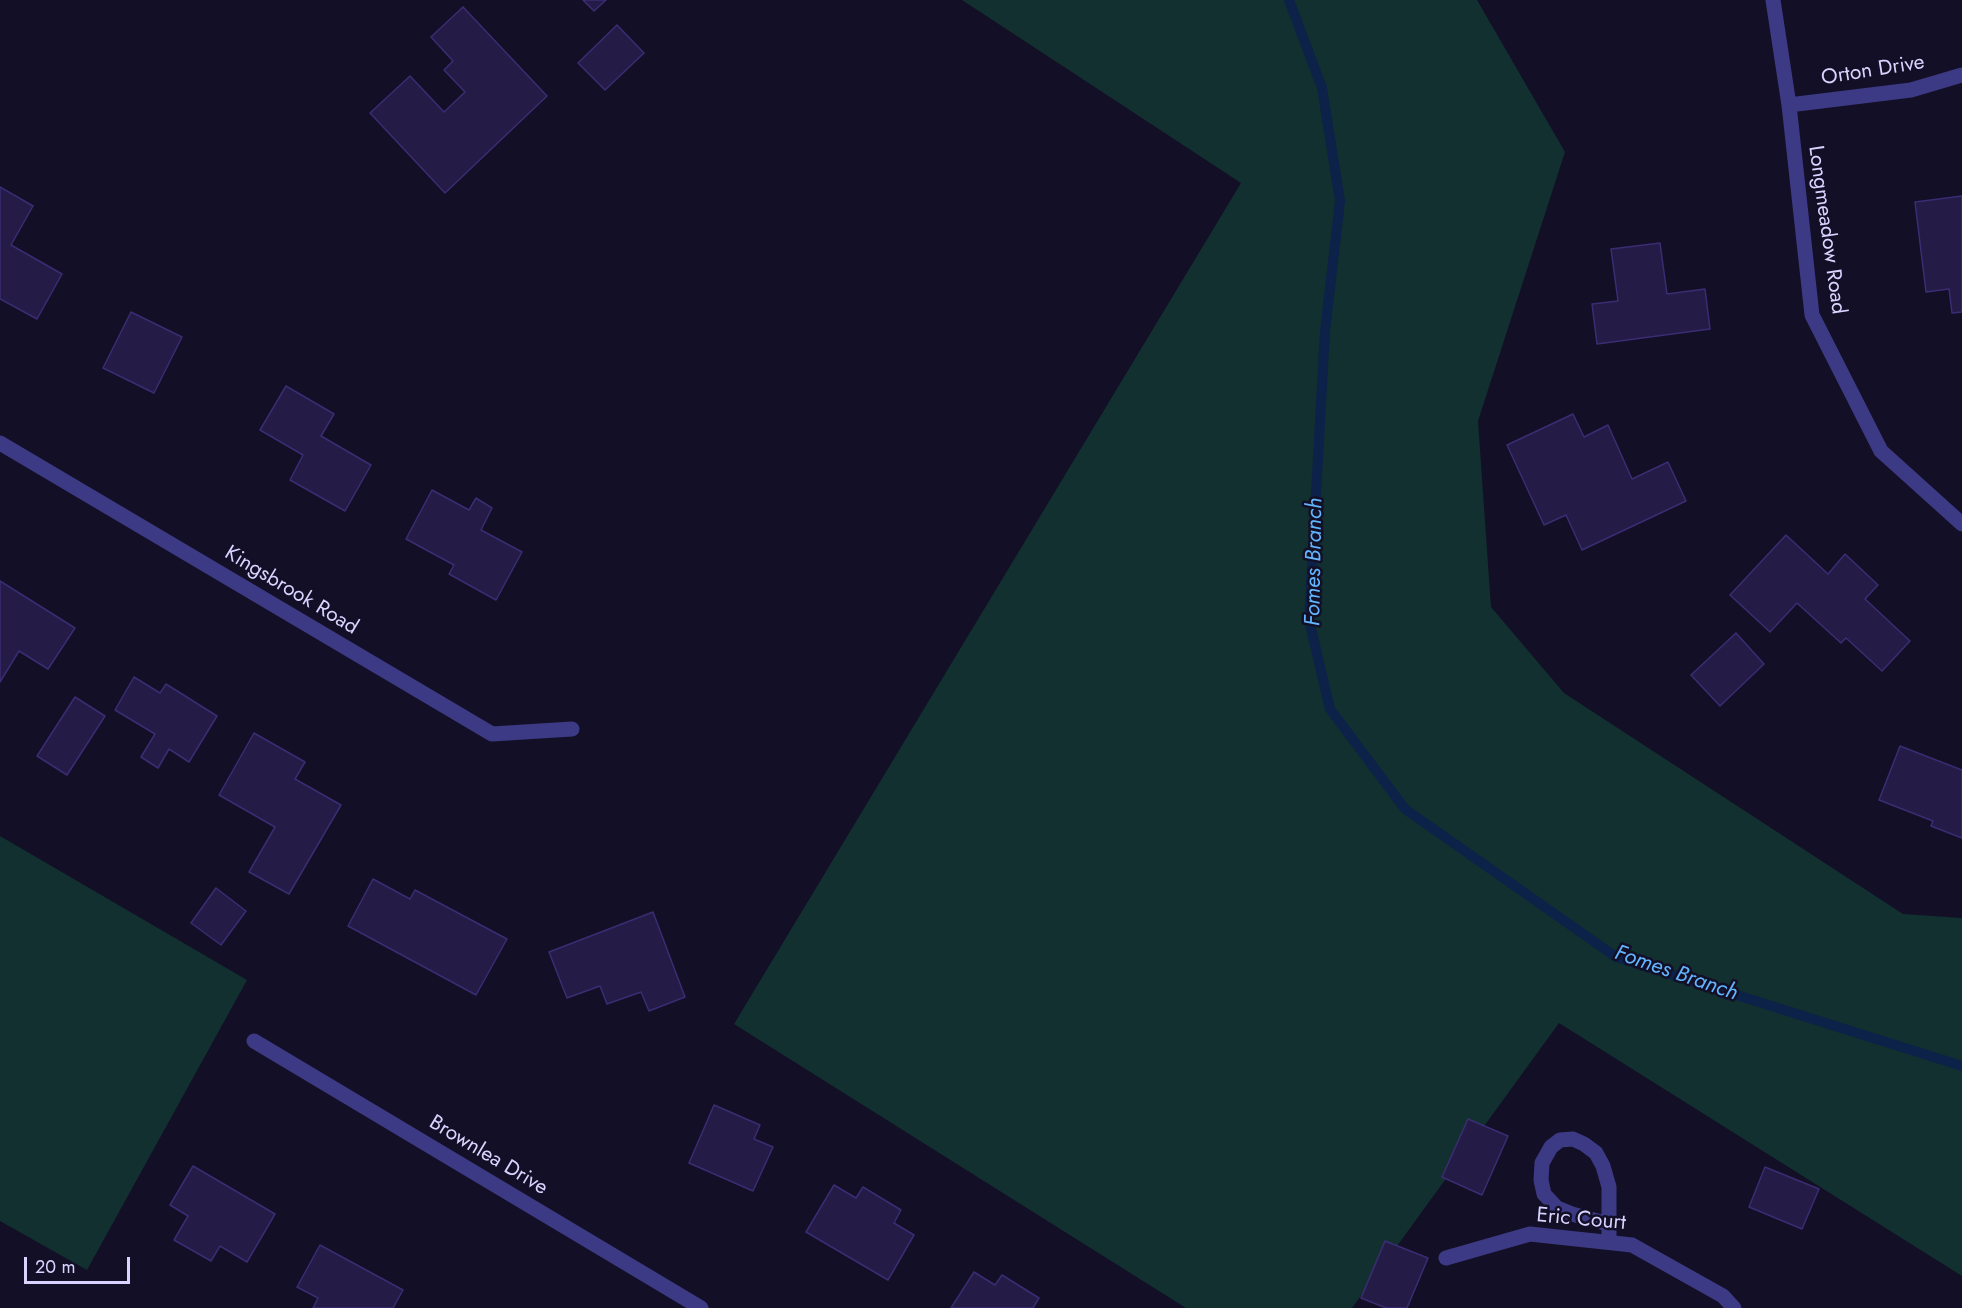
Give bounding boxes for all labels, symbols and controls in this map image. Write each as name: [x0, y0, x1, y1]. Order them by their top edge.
street label: Orton Drive: [1820, 50, 1926, 92]
street label: Longmeadow Road: [1802, 144, 1850, 316]
water label: Fomes Branch: [1301, 497, 1329, 627]
street label: Kingsbrook Road: [220, 541, 362, 641]
water label: Fomes Branch: [1611, 941, 1741, 1007]
street label: Brownlea Drive: [424, 1111, 552, 1201]
street label: Eric Court: [1535, 1204, 1627, 1236]
scale bar: [27, 1245, 134, 1283]
text: 20 m: [35, 1254, 75, 1280]

